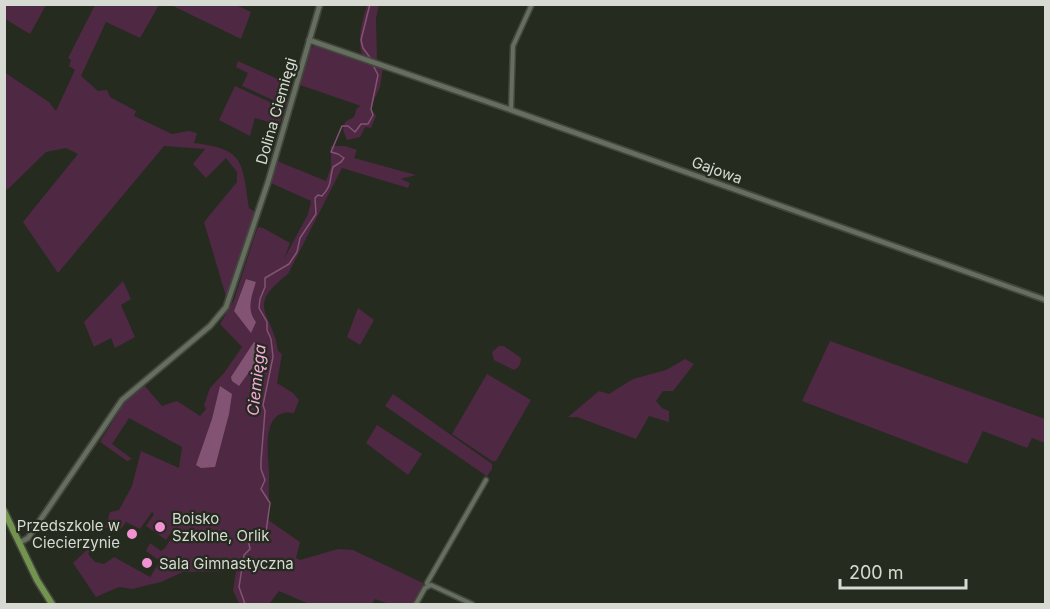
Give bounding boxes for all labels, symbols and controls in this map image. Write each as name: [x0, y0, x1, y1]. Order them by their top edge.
street label: Dolina Ciemięgi: [252, 55, 300, 167]
street label: Gajowa: [689, 152, 745, 188]
water label: Ciemięga: [242, 343, 270, 417]
place label: Boisko Szkolne, Orlik: [172, 509, 270, 545]
place label: Przedszkole w Ciecierzynie: [17, 516, 120, 552]
marker: Boisko Szkolne, Orlik: [153, 520, 167, 534]
marker: Przedszkole w Ciecierzynie: [125, 527, 139, 541]
scale bar: [840, 552, 966, 590]
place label: Sala Gimnastyczna: [159, 554, 294, 573]
marker: Sala Gimnastyczna: [140, 556, 154, 570]
text: 200 m: [849, 562, 904, 583]

